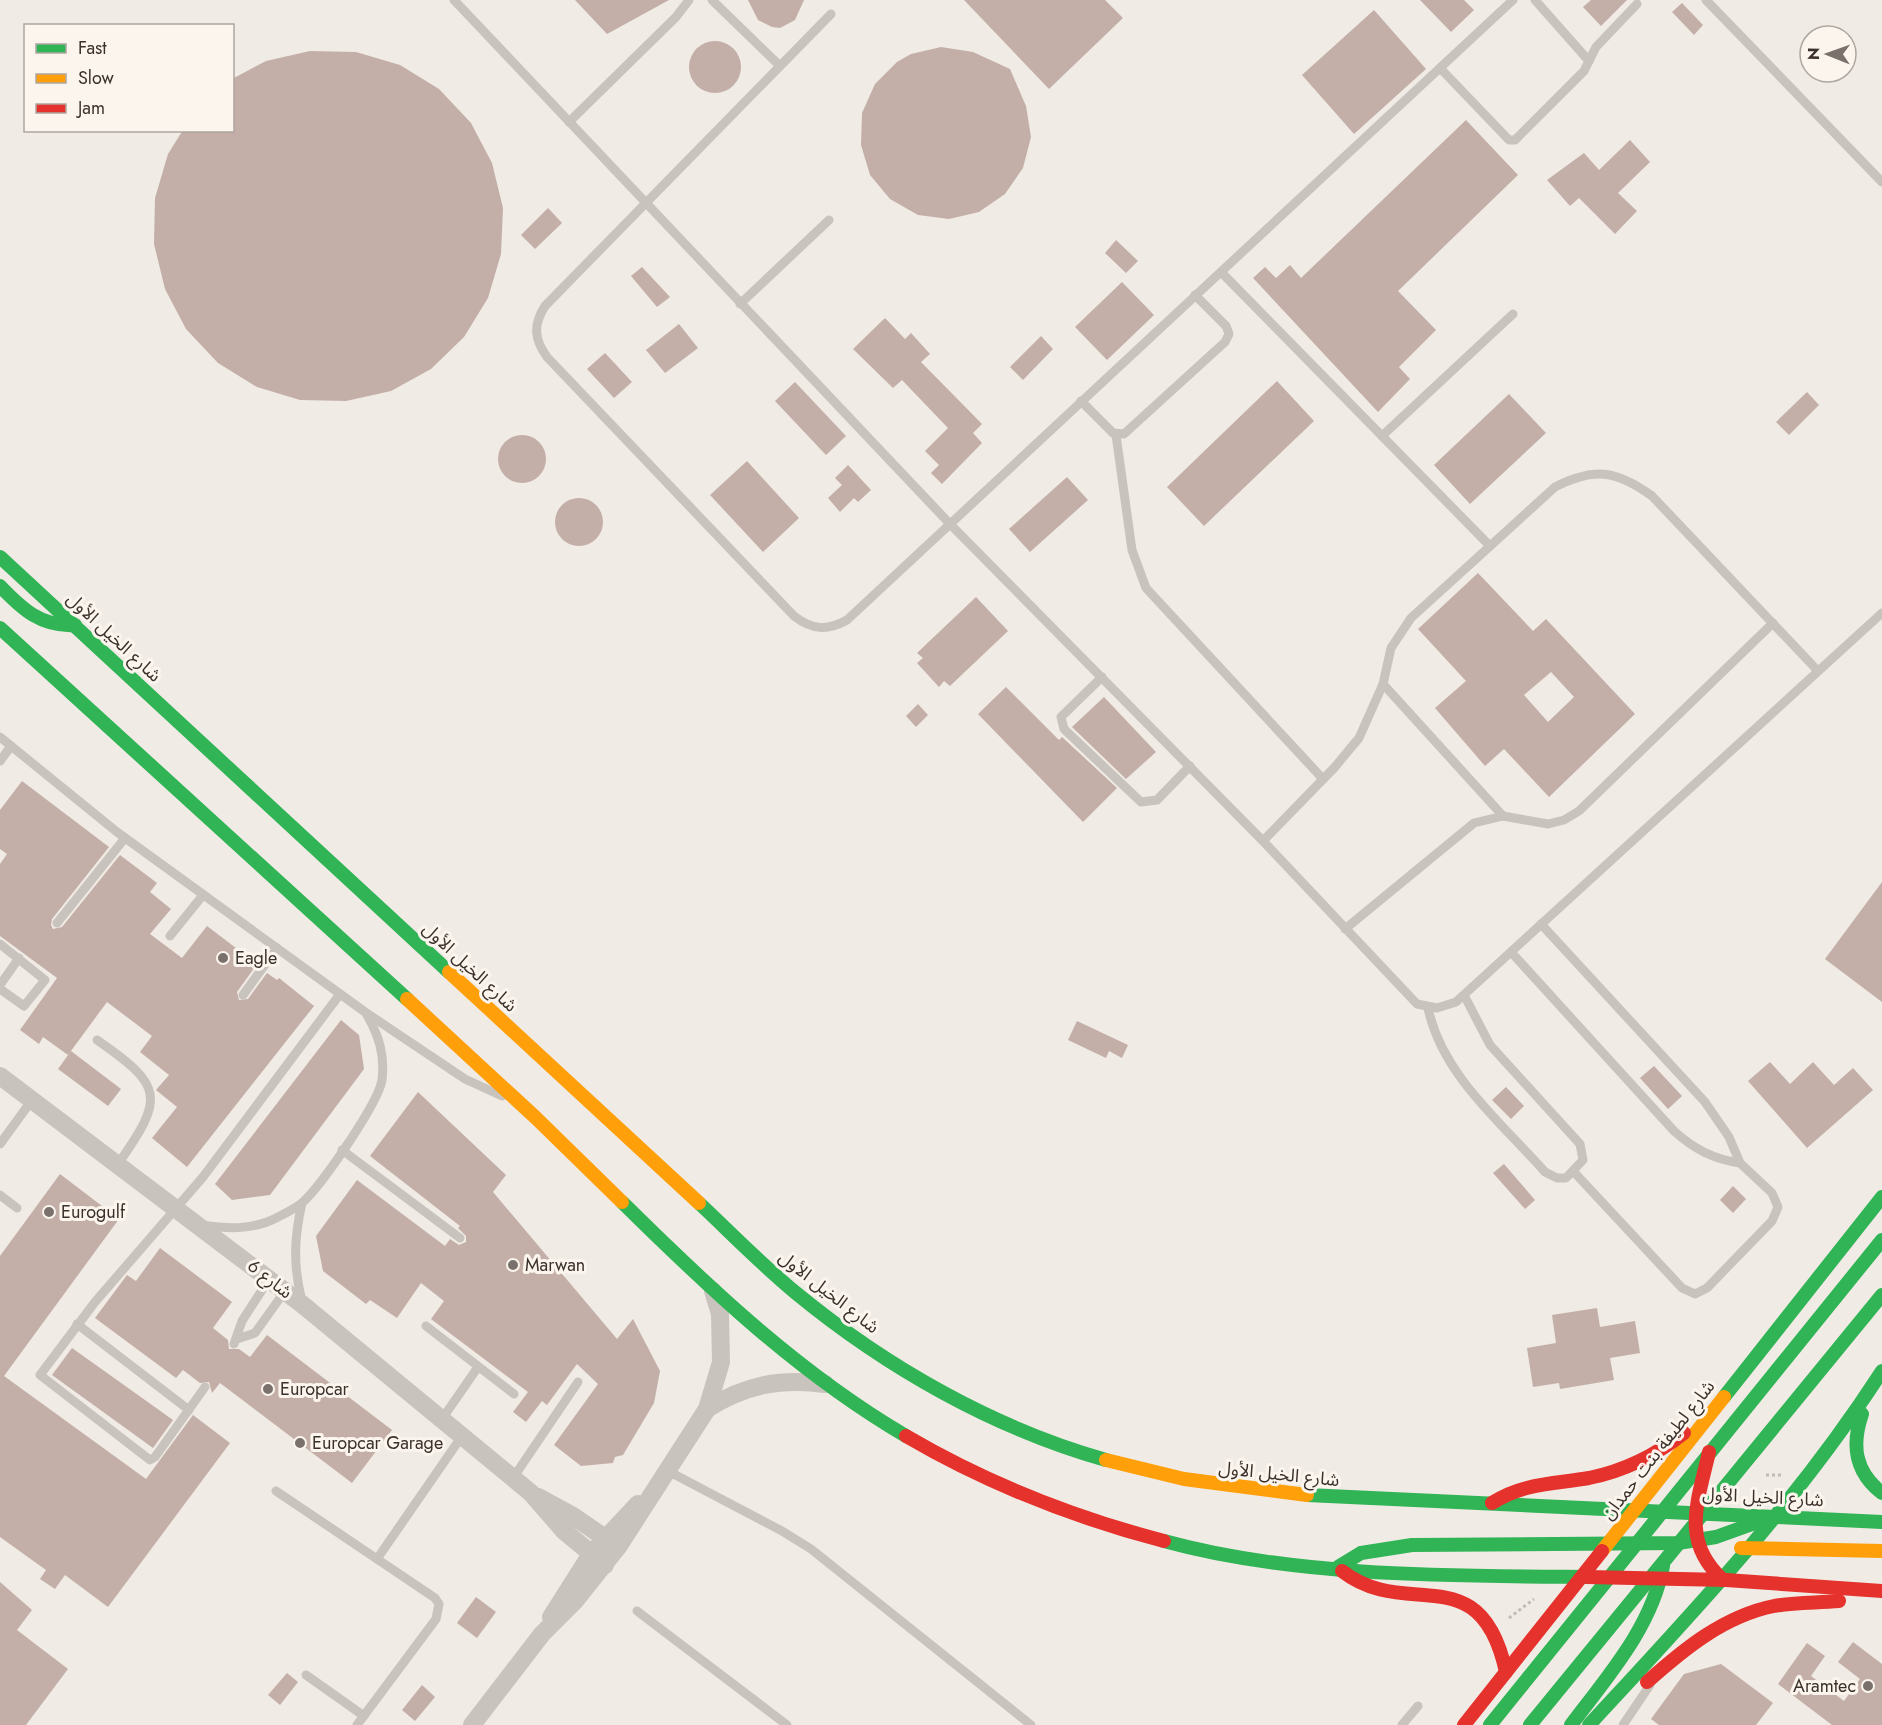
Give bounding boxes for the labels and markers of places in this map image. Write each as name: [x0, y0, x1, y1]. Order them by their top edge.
place label: Eagle: [235, 945, 277, 971]
marker: Eagle: [216, 951, 230, 965]
place label: Eurogulf: [61, 1199, 126, 1225]
marker: Eurogulf: [42, 1205, 56, 1219]
place label: Marwan: [525, 1252, 585, 1278]
marker: Marwan: [506, 1258, 520, 1272]
place label: Europcar: [280, 1376, 350, 1402]
marker: Europcar: [261, 1382, 275, 1396]
place label: Europcar Garage: [312, 1430, 443, 1456]
marker: Europcar Garage: [293, 1436, 307, 1450]
place label: Aramtec: [1793, 1673, 1856, 1699]
marker: Aramtec: [1861, 1679, 1875, 1693]

